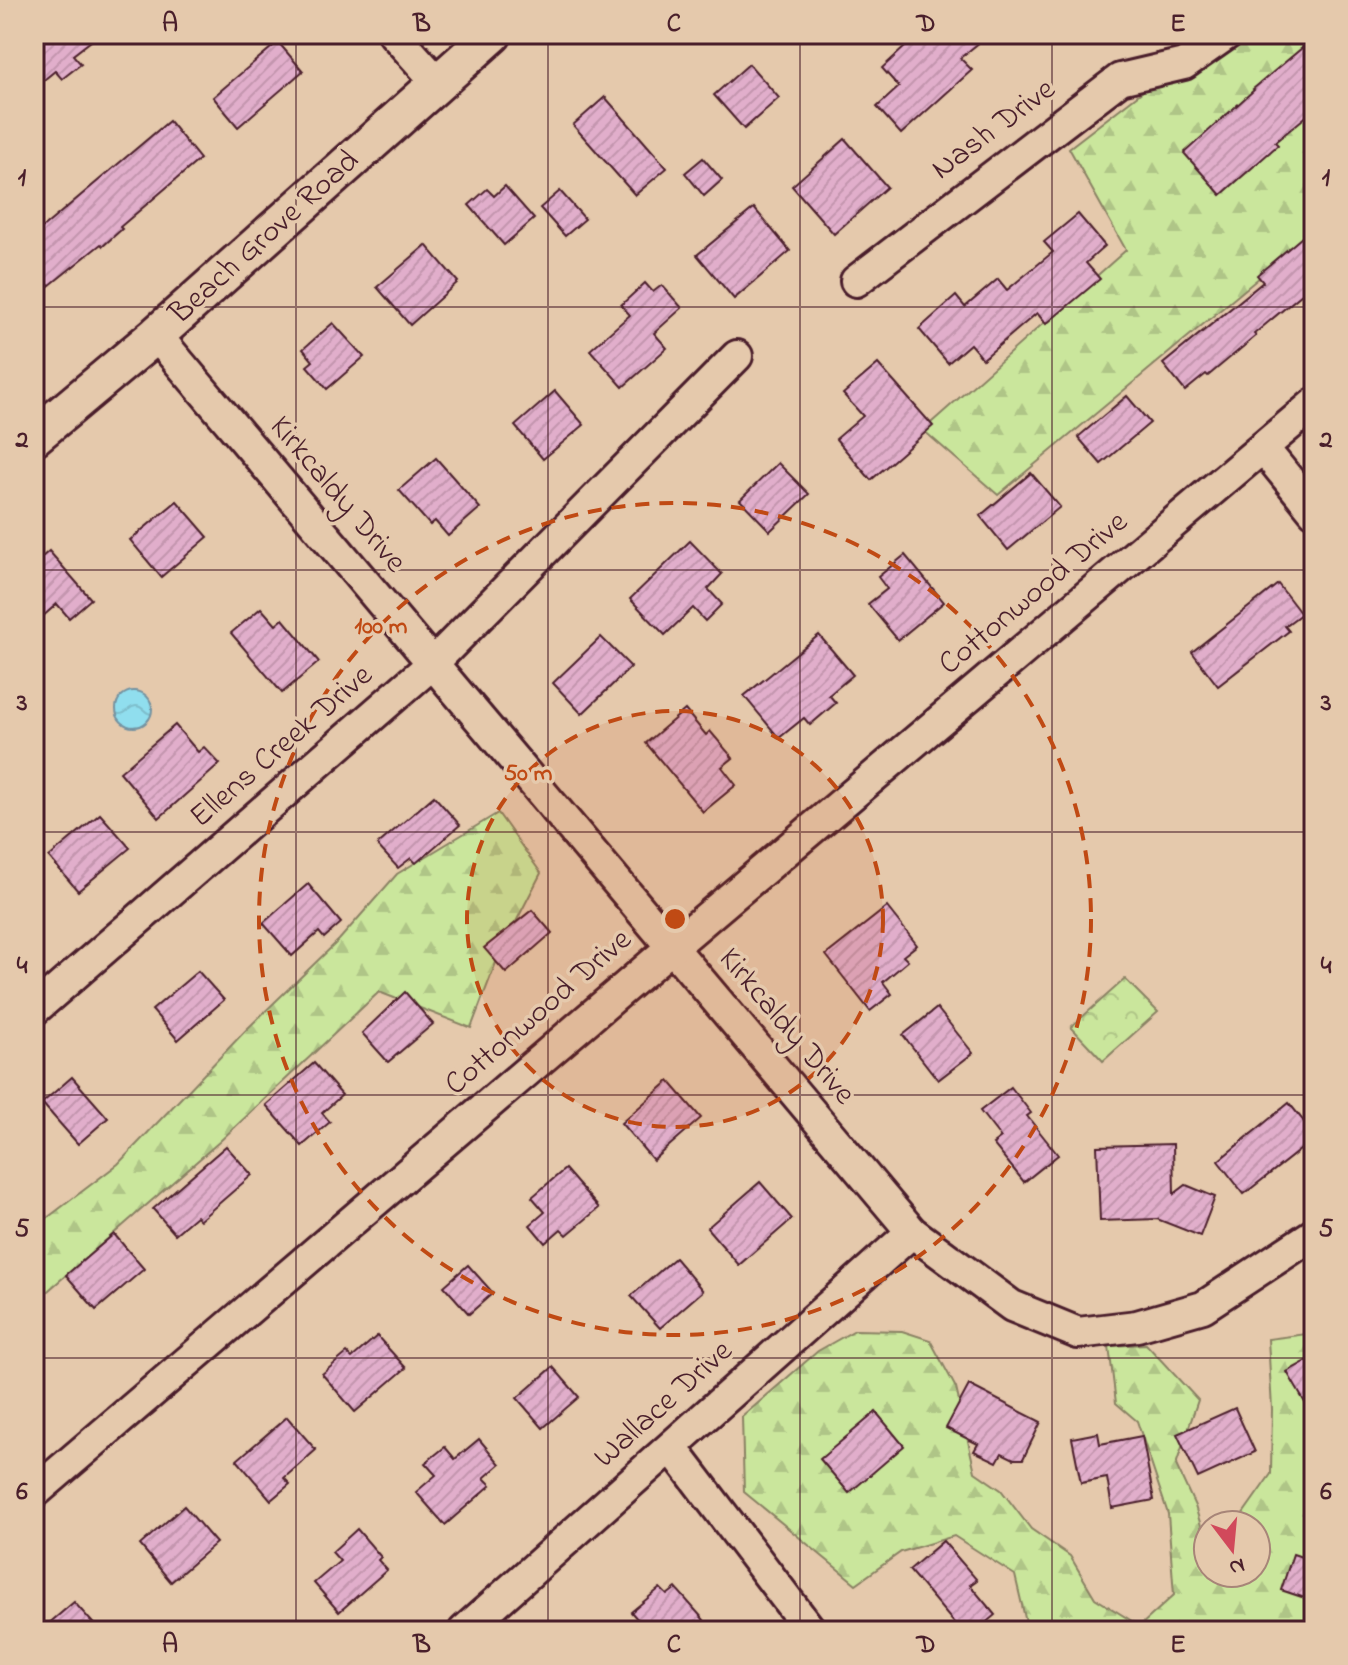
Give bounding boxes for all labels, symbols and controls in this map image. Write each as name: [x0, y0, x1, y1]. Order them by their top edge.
text: A: [162, 6, 178, 44]
text: B: [412, 6, 431, 44]
text: C: [667, 6, 681, 44]
text: D: [915, 6, 936, 44]
text: E: [1170, 6, 1186, 44]
street label: Nash Drive: [922, 67, 1067, 192]
street label: Beach Grove Road: [158, 139, 371, 337]
text: 1: [18, 160, 27, 198]
text: 1: [1322, 160, 1331, 198]
street label: Kirkcaldy Drive: [257, 406, 417, 584]
text: 2: [15, 422, 29, 460]
text: 2: [1319, 422, 1333, 460]
street label: Cottonwood Drive: [929, 500, 1140, 687]
text: 100 m: [355, 610, 408, 645]
street label: Ellens Creek Drive: [180, 654, 385, 840]
text: 3: [16, 685, 28, 723]
text: 3: [1320, 685, 1332, 723]
text: 50 m: [504, 757, 553, 792]
centre of rings: [661, 905, 689, 933]
street label: Cottonwood Drive: [435, 918, 644, 1108]
street label: Kirkcaldy Drive: [706, 938, 866, 1116]
text: 4: [17, 948, 28, 986]
text: 4: [1321, 948, 1332, 986]
text: 5: [15, 1211, 30, 1249]
text: 5: [1319, 1211, 1334, 1249]
street label: Wallace Drive: [584, 1329, 745, 1481]
text: 6: [16, 1474, 28, 1512]
text: 6: [1320, 1474, 1332, 1512]
north arrow: [1192, 1509, 1272, 1589]
text: N: [1225, 1548, 1248, 1583]
text: A: [162, 1627, 178, 1665]
text: B: [412, 1627, 431, 1665]
text: C: [667, 1627, 681, 1665]
text: D: [915, 1627, 936, 1665]
text: E: [1170, 1627, 1186, 1665]

